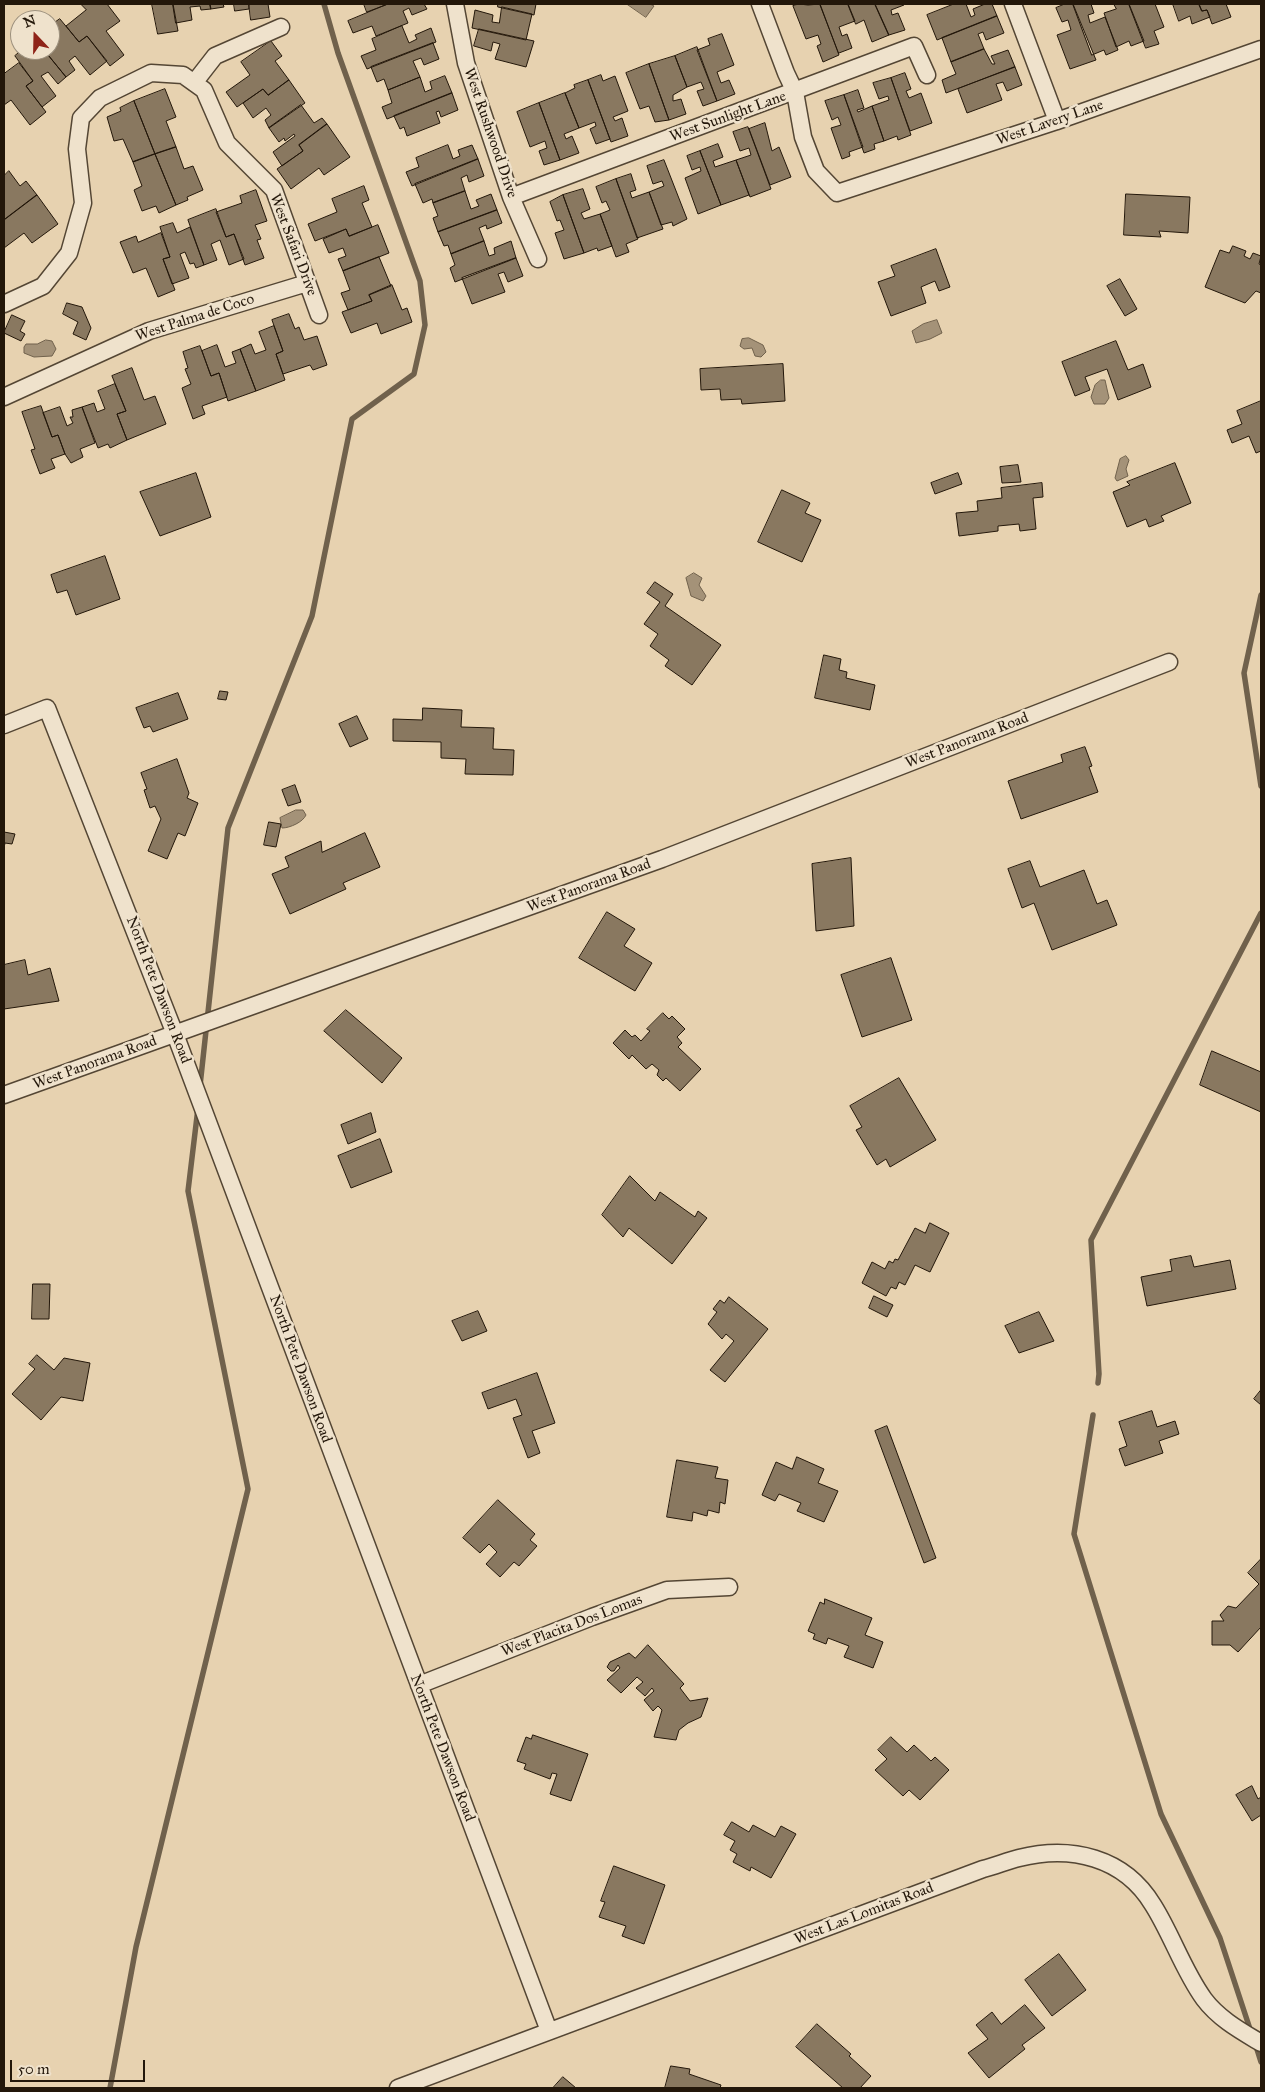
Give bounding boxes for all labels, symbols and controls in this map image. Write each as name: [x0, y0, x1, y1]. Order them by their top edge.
north arrow: [10, 10, 60, 60]
text: N: [21, 11, 38, 32]
street label: West Rushwood Drive: [459, 66, 521, 200]
street label: West Sunlight Lane: [667, 88, 789, 146]
street label: West Lavery Lane: [994, 96, 1106, 150]
street label: West Safari Drive: [265, 191, 321, 299]
street label: West Palma de Coco: [133, 290, 257, 346]
street label: West Panorama Road: [903, 709, 1031, 773]
street label: West Panorama Road: [525, 855, 653, 917]
street label: North Pete Dawson Road: [122, 914, 194, 1066]
street label: West Panorama Road: [31, 1032, 159, 1094]
street label: North Pete Dawson Road: [265, 1293, 335, 1445]
street label: West Placita Dos Lomas: [499, 1591, 645, 1661]
street label: North Pete Dawson Road: [406, 1672, 478, 1824]
street label: West Las Lomitas Road: [792, 1879, 936, 1949]
scale bar: [12, 2050, 148, 2082]
text: 50 m: [18, 2060, 50, 2078]

